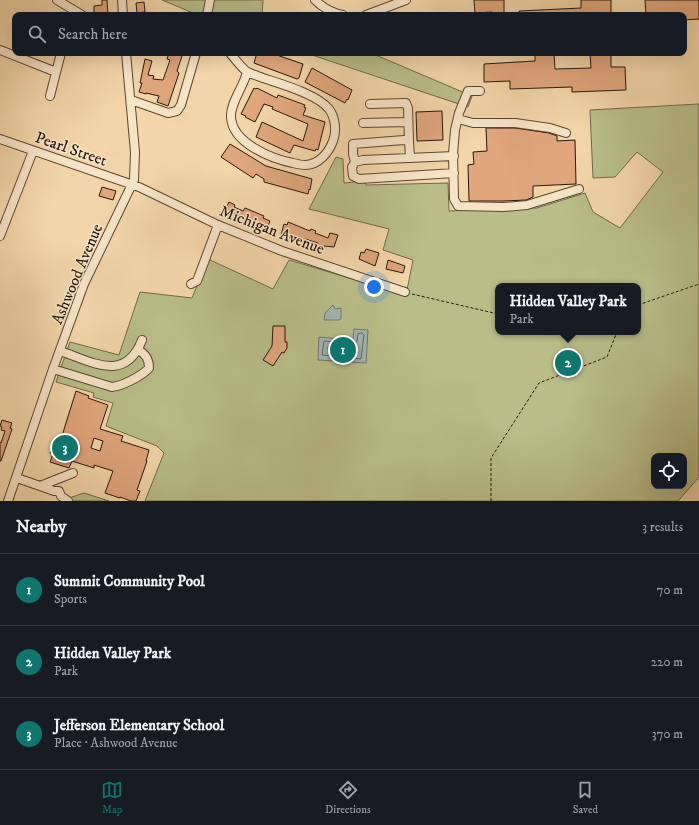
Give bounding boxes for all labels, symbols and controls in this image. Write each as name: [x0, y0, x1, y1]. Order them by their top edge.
search box: [12, 12, 687, 56]
icon: search: [26, 23, 48, 45]
text: Search here: [58, 25, 127, 44]
street label: Pearl Street: [33, 127, 109, 171]
street label: Michigan Avenue: [217, 201, 328, 259]
street label: Ashwood Avenue: [47, 220, 107, 327]
your location: [364, 277, 384, 297]
popup: [495, 283, 641, 335]
text: Hidden Valley Park: [509, 292, 627, 311]
text: Park: [509, 311, 534, 327]
pin: 1: [330, 335, 356, 365]
pin: 2: [555, 348, 581, 378]
pin: 3: [52, 433, 78, 463]
map controls: [651, 453, 687, 489]
button: locate: [651, 453, 687, 489]
text: Nearby: [16, 516, 66, 538]
text: 3 results: [642, 519, 683, 535]
text: Summit Community Pool: [54, 572, 205, 591]
text: 1: [27, 582, 31, 598]
text: 70 m: [657, 582, 683, 598]
text: Sports: [54, 591, 87, 607]
text: Hidden Valley Park: [54, 644, 171, 663]
text: 2: [26, 654, 32, 670]
text: 220 m: [651, 654, 683, 670]
text: Park: [54, 663, 78, 679]
text: Jefferson Elementary School: [54, 716, 224, 735]
text: 3: [27, 726, 31, 742]
text: 370 m: [652, 726, 683, 742]
text: Place · Ashwood Avenue: [54, 735, 178, 751]
tab: Map: [101, 779, 123, 817]
tab: Directions: [325, 779, 371, 817]
tab: Saved: [573, 779, 598, 817]

